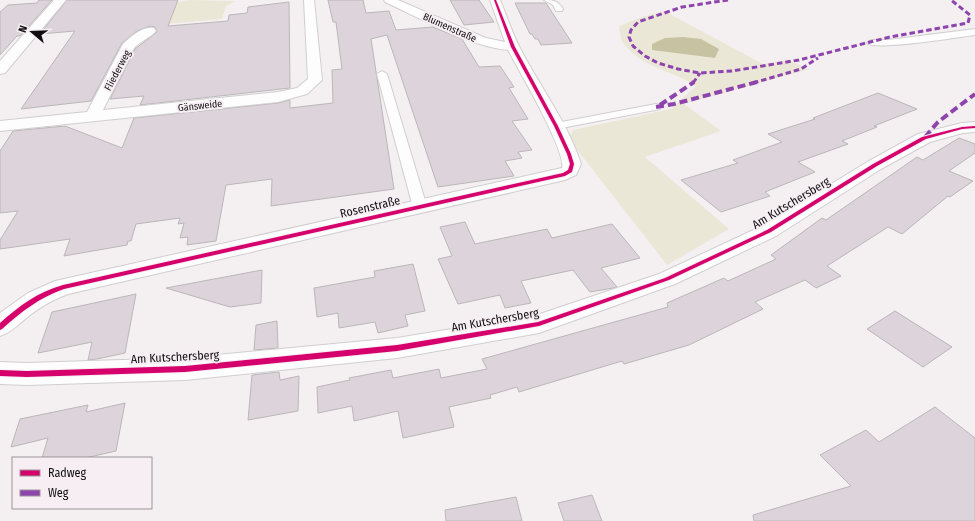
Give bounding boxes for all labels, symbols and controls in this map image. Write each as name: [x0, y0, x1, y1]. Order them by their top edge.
street label: Blumenstraße: [421, 11, 478, 45]
north arrow: [12, 12, 52, 52]
text: N: [16, 24, 30, 34]
street label: Fliederweg: [102, 48, 134, 93]
street label: Gänsweide: [177, 98, 223, 114]
street label: Am Kutschersberg: [749, 174, 833, 232]
street label: Rosenstraße: [339, 193, 401, 221]
street label: Am Kutschersberg: [450, 305, 540, 335]
street label: Am Kutschersberg: [130, 348, 220, 366]
legend: [12, 457, 152, 509]
text: Radweg: [48, 466, 87, 480]
text: Weg: [48, 486, 69, 500]

